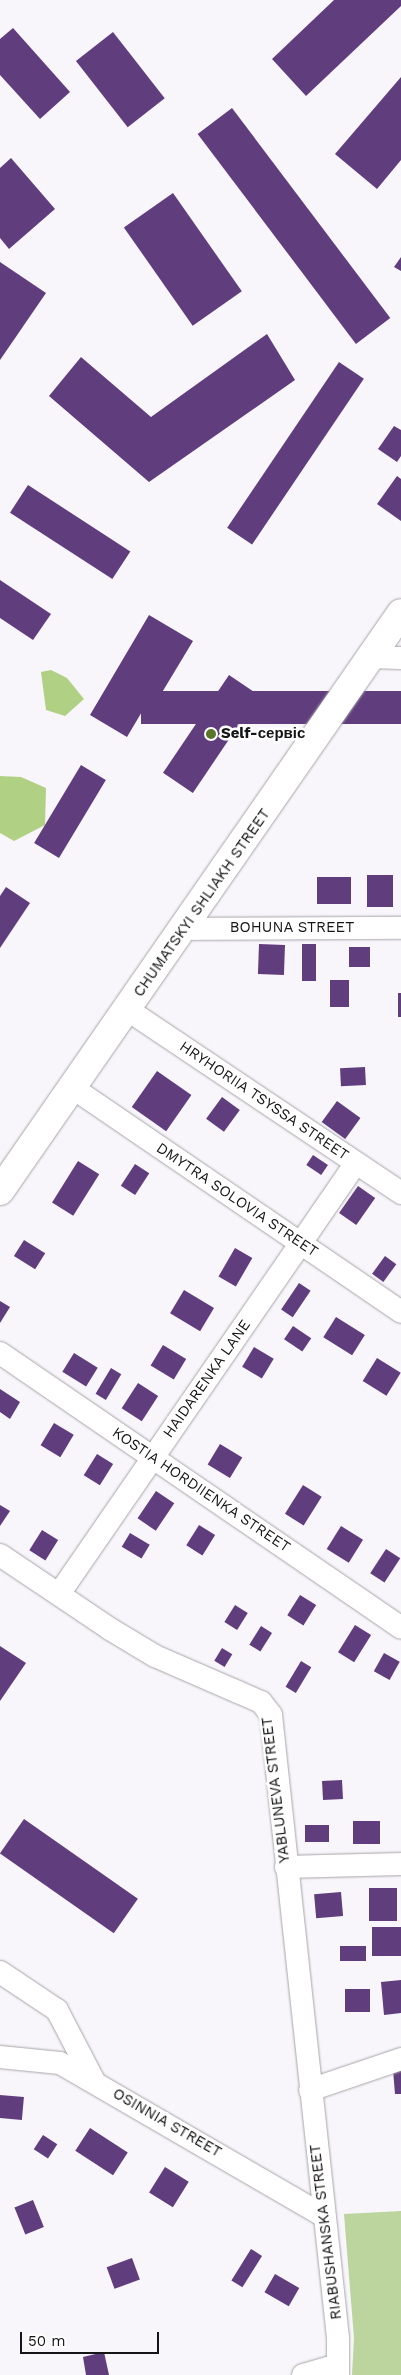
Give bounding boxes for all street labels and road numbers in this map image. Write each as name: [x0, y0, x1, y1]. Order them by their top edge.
street label: CHUMATSKYI SHLIAKH STREET: [130, 805, 274, 1001]
street label: BOHUNA STREET: [229, 919, 355, 937]
street label: HRYHORIIA TSYSSA STREET: [175, 1037, 353, 1165]
street label: DMYTRA SOLOVIA STREET: [152, 1139, 322, 1261]
street label: HAIDARENKA LANE: [159, 1316, 255, 1442]
street label: KOSTIA HORDIIENKA STREET: [108, 1423, 294, 1557]
street label: YABLUNEVA STREET: [258, 1716, 294, 1864]
street label: OSINNIA STREET: [109, 2084, 225, 2162]
street label: RIABUSHANSKA STREET: [306, 2143, 346, 2321]

